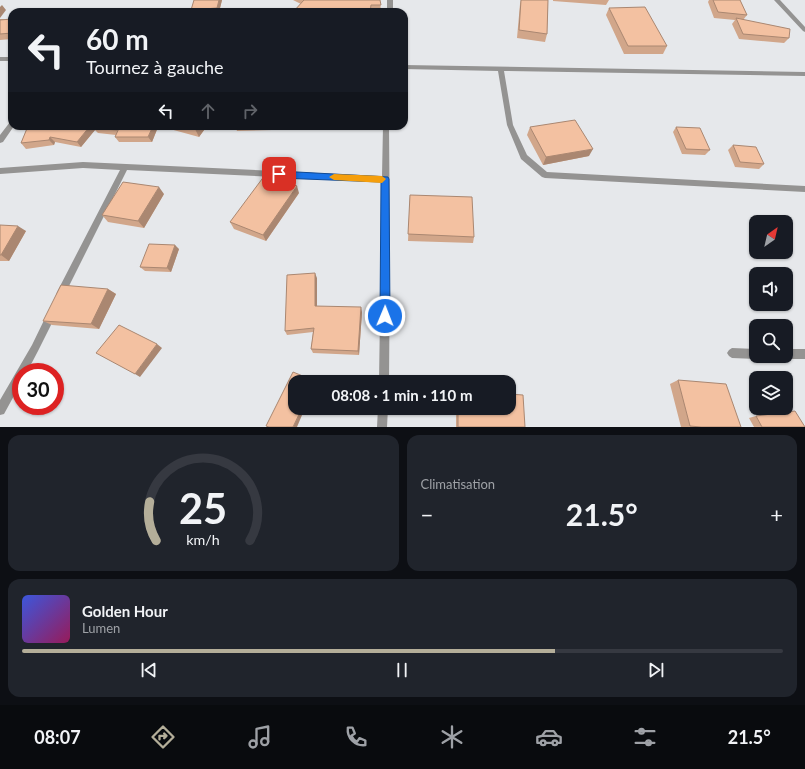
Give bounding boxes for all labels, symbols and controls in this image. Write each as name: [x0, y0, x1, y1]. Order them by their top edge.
text: 60 m: [86, 22, 149, 56]
icon: left: [20, 24, 72, 76]
text: Tournez à gauche: [86, 56, 224, 78]
icon: left: [155, 100, 177, 122]
icon: ahead: [197, 100, 219, 122]
icon: right: [239, 100, 261, 122]
pin: [262, 157, 296, 191]
icon: arrive: [268, 163, 290, 185]
north arrow: [749, 215, 793, 259]
map controls: [749, 215, 793, 415]
button: sound: [749, 267, 793, 311]
position arrow: [364, 295, 406, 337]
button: search: [749, 319, 793, 363]
speed limit sign: 30: [12, 363, 64, 415]
button: layers: [749, 371, 793, 415]
text: 08:08 · 1 min · 110 m: [332, 386, 472, 404]
text: Climatisation: [421, 476, 495, 492]
text: 25: [179, 483, 227, 533]
text: 21.5°: [566, 496, 638, 532]
text: −: [421, 501, 433, 528]
text: +: [770, 501, 783, 528]
text: km/h: [187, 531, 220, 548]
text: Golden Hour: [82, 602, 168, 620]
text: Lumen: [82, 620, 120, 636]
icon: previous: [138, 659, 160, 681]
icon: pause: [391, 659, 413, 681]
icon: next: [645, 659, 667, 681]
icon: directions: [149, 723, 177, 751]
icon: music: [246, 723, 274, 751]
icon: phone: [342, 723, 370, 751]
icon: climate: [438, 723, 466, 751]
icon: car: [535, 723, 563, 751]
icon: filters: [631, 723, 659, 751]
text: 08:07: [34, 726, 81, 748]
text: 21.5°: [728, 726, 771, 748]

